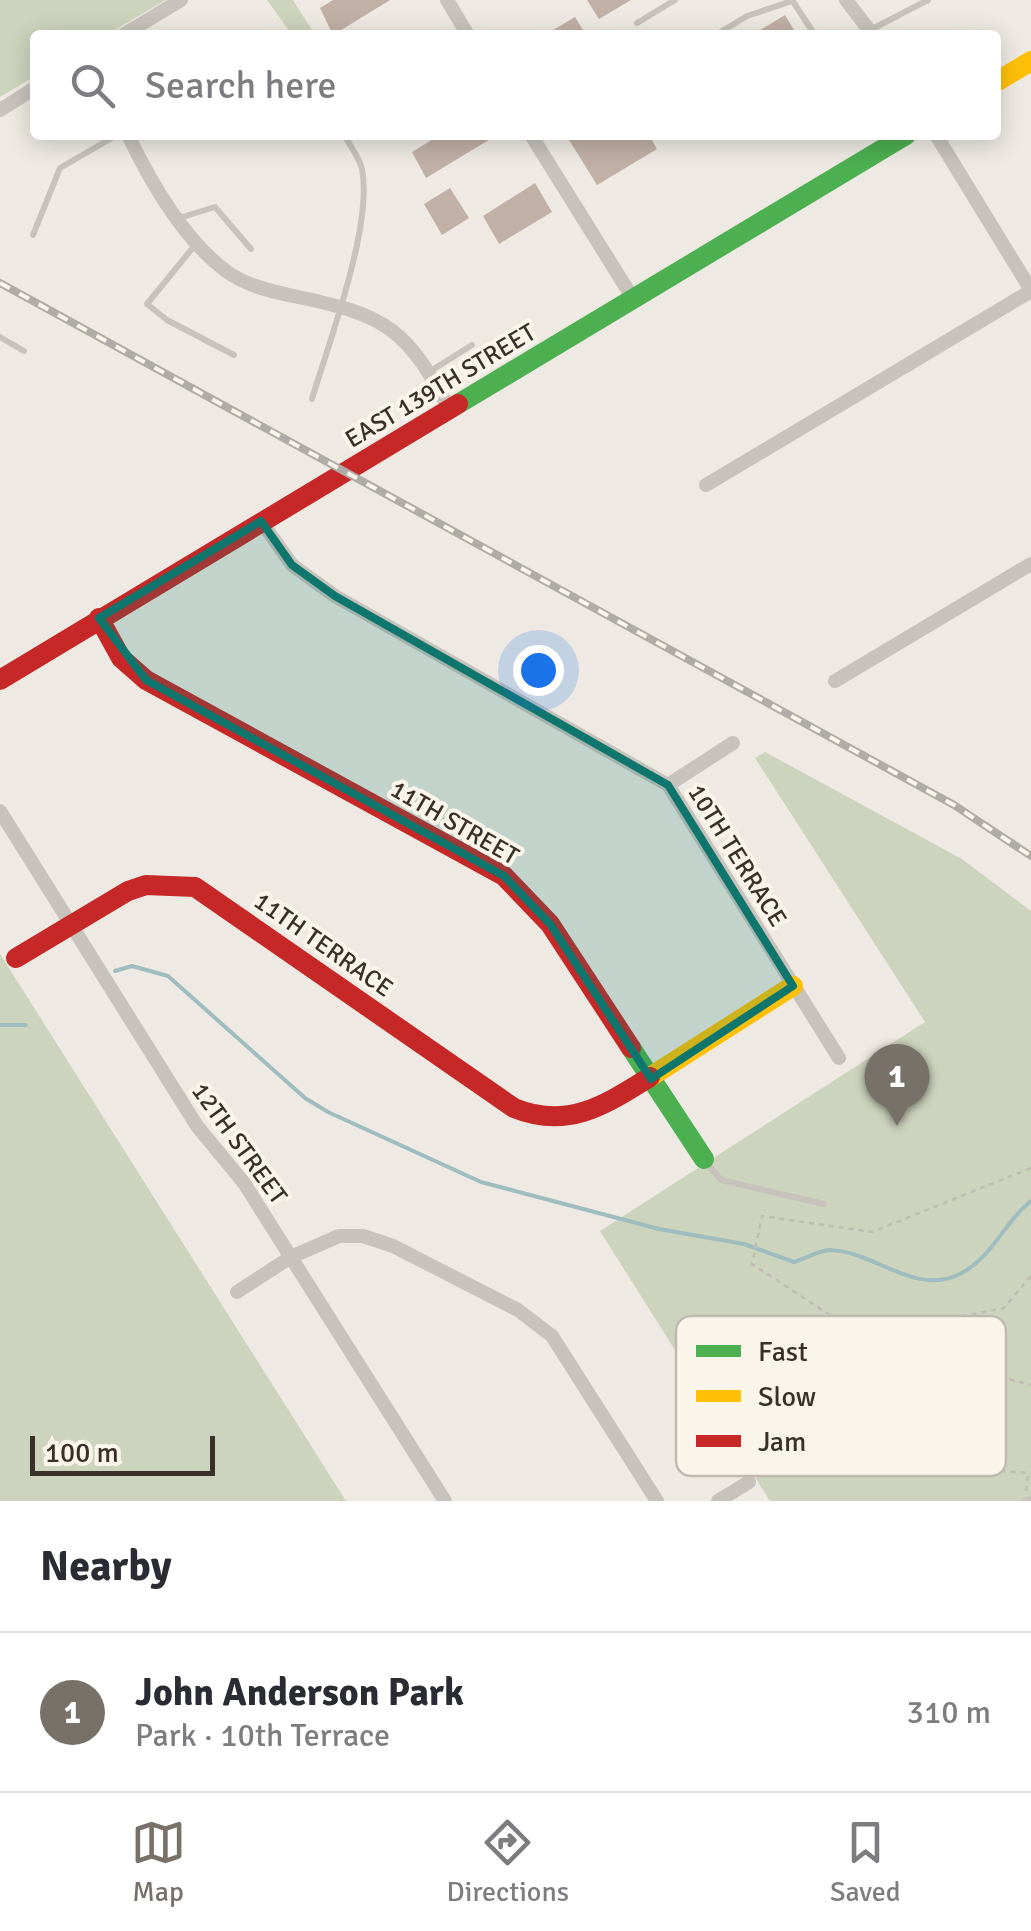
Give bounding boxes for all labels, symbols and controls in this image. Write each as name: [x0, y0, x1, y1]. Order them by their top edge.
search box: [30, 30, 1001, 140]
icon: search: [65, 58, 120, 113]
text: Search here: [145, 62, 337, 109]
street label: EAST 139TH STREET: [339, 316, 542, 455]
your location: [513, 645, 564, 696]
street label: 11TH STREET: [385, 773, 525, 872]
street label: 10TH TERRACE: [681, 778, 794, 932]
street label: 11TH TERRACE: [248, 885, 399, 1004]
pin: 1: [864, 1044, 930, 1126]
street label: 12TH STREET: [185, 1076, 295, 1211]
legend: [676, 1316, 1006, 1476]
text: Fast: [758, 1335, 808, 1369]
text: Slow: [758, 1380, 816, 1414]
text: Jam: [758, 1425, 806, 1459]
scale bar: [30, 1431, 215, 1476]
text: 100 m: [45, 1436, 119, 1470]
text: Nearby: [40, 1541, 172, 1592]
text: John Anderson Park: [135, 1669, 464, 1716]
text: 1: [64, 1693, 81, 1732]
text: 310 m: [907, 1693, 991, 1732]
text: Park · 10th Terrace: [135, 1716, 390, 1755]
tab: Map: [131, 1815, 186, 1909]
tab: Directions: [447, 1815, 569, 1909]
tab: Saved: [830, 1815, 900, 1909]

